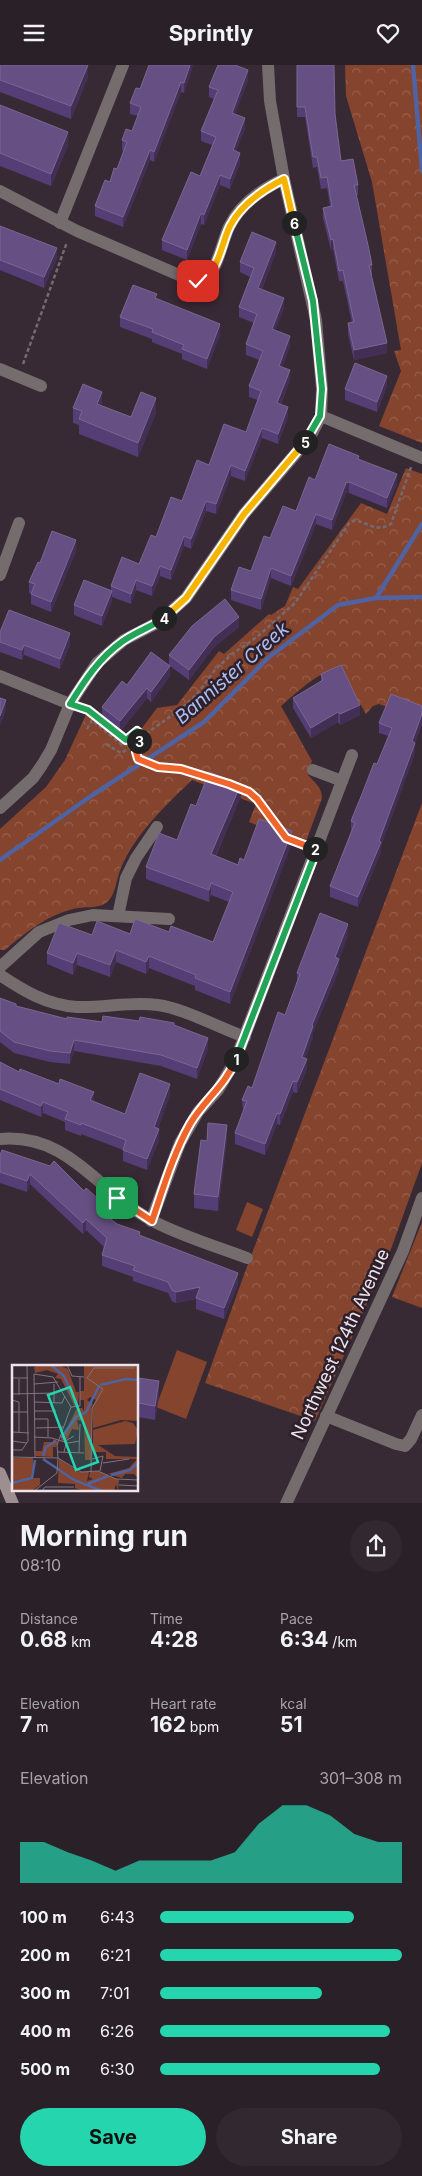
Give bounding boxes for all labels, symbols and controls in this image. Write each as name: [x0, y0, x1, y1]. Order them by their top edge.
icon: menu: [20, 19, 48, 47]
icon: heart: [374, 19, 402, 47]
text: Sprintly: [169, 20, 253, 46]
pin: 6: [282, 211, 306, 235]
text: 6: [290, 215, 299, 232]
pin: [177, 260, 219, 302]
icon: check: [184, 267, 212, 295]
pin: 5: [292, 429, 318, 455]
text: 5: [301, 434, 310, 451]
pin: 4: [152, 605, 176, 631]
text: 4: [160, 610, 169, 627]
water label: Bannister Creek: [170, 617, 294, 729]
pin: 3: [126, 729, 152, 753]
text: 3: [135, 733, 144, 750]
pin: 2: [302, 837, 328, 861]
text: 2: [311, 841, 320, 858]
pin: 1: [224, 1047, 248, 1071]
text: 1: [233, 1051, 240, 1068]
pin: [96, 1177, 138, 1219]
icon: arrive: [103, 1184, 131, 1212]
street label: Northwest 124th Avenue: [287, 1245, 393, 1443]
inset map: [12, 1365, 139, 1491]
text: Morning run: [20, 1519, 188, 1553]
button: share: [350, 1520, 402, 1572]
text: 08:10: [20, 1555, 61, 1575]
text: Distance: [20, 1610, 78, 1627]
text: Time: [150, 1610, 183, 1627]
text: Pace: [280, 1610, 313, 1627]
text: 0.68: [20, 1627, 67, 1652]
text: 4:28: [150, 1627, 198, 1652]
text: 6:34: [280, 1627, 328, 1652]
text: km: [67, 1633, 91, 1650]
text: /km: [328, 1633, 357, 1650]
text: Elevation: [20, 1695, 80, 1712]
text: Heart rate: [150, 1695, 216, 1712]
text: kcal: [280, 1695, 307, 1712]
text: 7: [20, 1712, 32, 1737]
text: 162: [150, 1712, 186, 1737]
text: 51: [280, 1712, 302, 1737]
text: m: [32, 1718, 48, 1735]
text: bpm: [186, 1718, 219, 1735]
text: Elevation: [20, 1768, 89, 1788]
text: 301–308 m: [319, 1768, 402, 1788]
text: 100 m: [20, 1907, 67, 1927]
text: 6:43: [100, 1907, 135, 1927]
text: 200 m: [20, 1945, 70, 1965]
text: 6:21: [100, 1945, 131, 1965]
text: 300 m: [20, 1983, 70, 2003]
text: 7:01: [100, 1983, 130, 2003]
text: 400 m: [20, 2021, 71, 2041]
text: 6:26: [100, 2021, 134, 2041]
text: 500 m: [20, 2059, 70, 2079]
text: 6:30: [100, 2059, 135, 2079]
button: Save: [20, 2108, 206, 2166]
button: Share: [216, 2108, 402, 2166]

